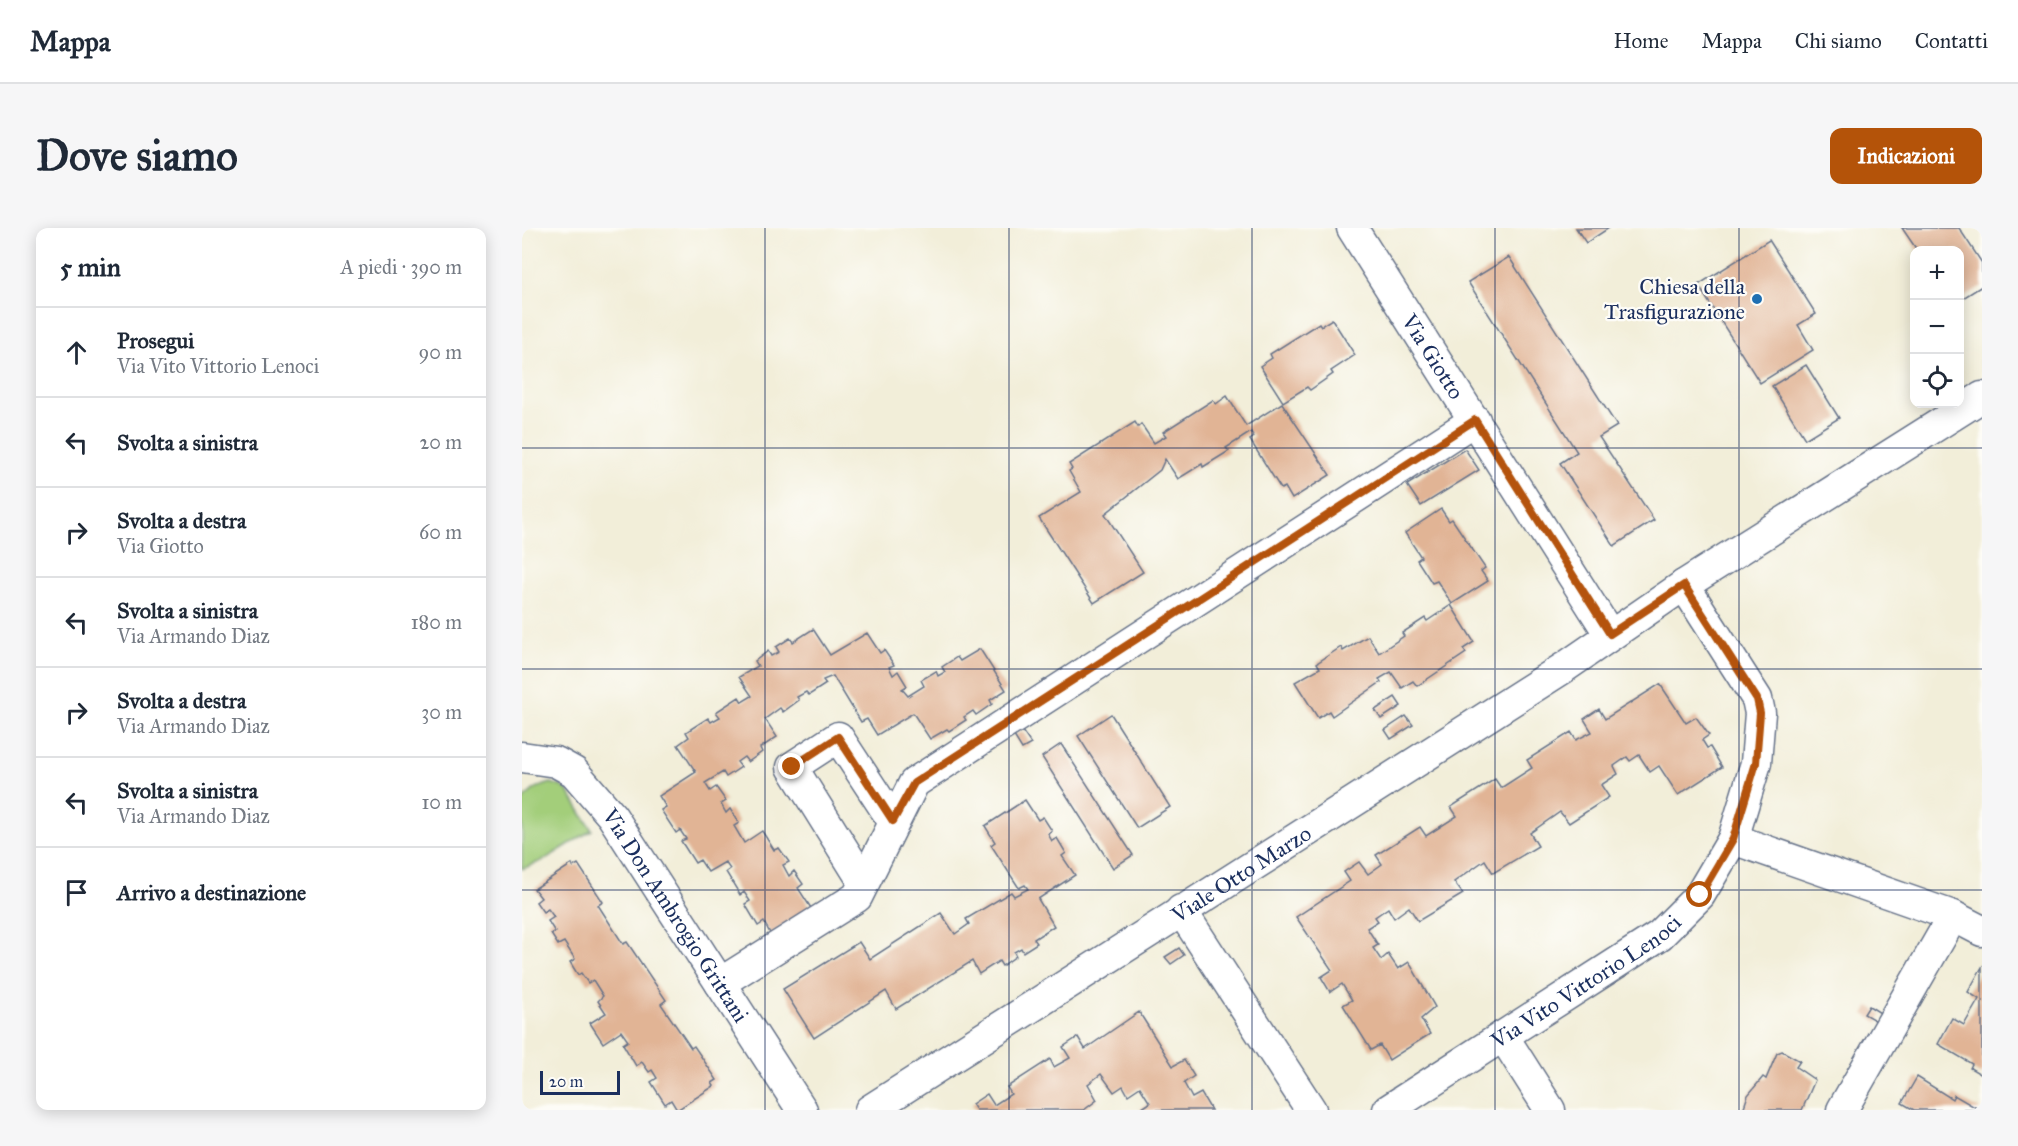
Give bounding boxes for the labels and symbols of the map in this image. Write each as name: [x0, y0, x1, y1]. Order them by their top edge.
place label: Chiesa della Trasfigurazione: [1604, 273, 1746, 325]
marker: Chiesa della Trasfigurazione: [1750, 292, 1764, 306]
street label: Via Giotto: [1396, 308, 1470, 404]
route end: [778, 753, 804, 779]
street label: Via Don Ambrogio Grittani: [596, 802, 755, 1027]
street label: Viale Otto Marzo: [1165, 819, 1316, 929]
route start: [1686, 881, 1712, 907]
street label: Via Vito Vittorio Lenoci: [1485, 909, 1686, 1054]
scale bar: [540, 1068, 620, 1096]

